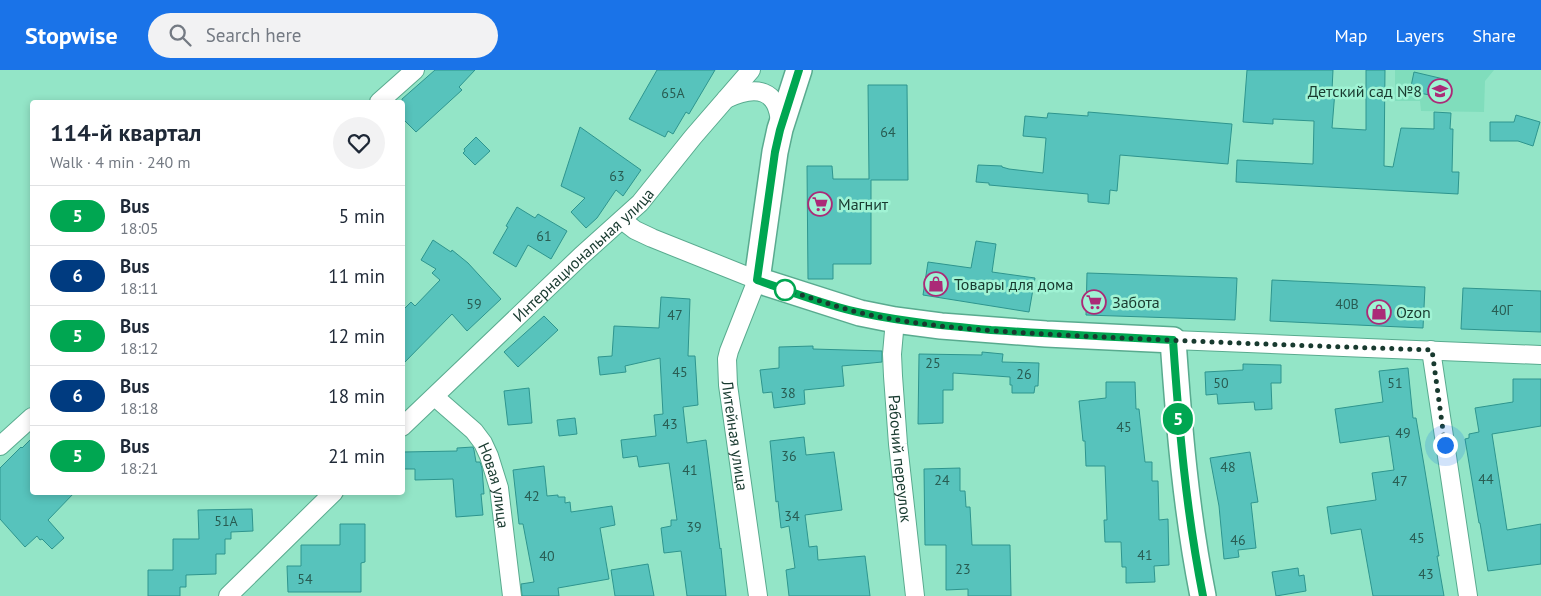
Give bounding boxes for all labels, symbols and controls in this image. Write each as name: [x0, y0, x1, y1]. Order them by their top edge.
search box: [148, 13, 498, 58]
text: Stopwise: [25, 20, 118, 51]
icon: search: [166, 21, 194, 49]
text: Search here: [206, 23, 302, 47]
text: Map: [1335, 24, 1367, 47]
text: Layers: [1395, 24, 1444, 47]
text: Share: [1472, 24, 1516, 47]
school or university icon: Детский сад №8: [1427, 78, 1453, 104]
place label: Детский сад №8: [1308, 81, 1422, 101]
house number: 65А: [661, 84, 686, 102]
text: 114-й квартал: [50, 117, 201, 148]
button: heart: [333, 117, 385, 169]
house number: 64: [880, 123, 896, 141]
text: Walk · 4 min · 240 m: [50, 152, 190, 172]
house number: 63: [609, 167, 625, 185]
street label: Интернациональная улица: [508, 184, 658, 326]
supermarket icon: Магнит: [807, 191, 833, 217]
text: Bus: [120, 194, 149, 218]
place label: Магнит: [838, 194, 889, 214]
text: 5: [72, 204, 83, 227]
text: 5 min: [339, 204, 385, 228]
text: 18:05: [120, 218, 158, 238]
house number: 61: [536, 227, 552, 245]
text: Bus: [120, 254, 149, 278]
text: 6: [72, 264, 83, 287]
text: 11 min: [328, 264, 385, 288]
shop icon: Товары для дома: [923, 271, 949, 297]
place label: Товары для дома: [954, 274, 1073, 294]
text: 18:11: [120, 278, 158, 298]
unlabelled marker: [774, 279, 796, 301]
supermarket icon: Забота: [1081, 289, 1107, 315]
place label: Забота: [1112, 292, 1160, 312]
house number: 59: [466, 295, 482, 313]
house number: 40В: [1335, 295, 1359, 313]
shop icon: Ozon: [1366, 299, 1392, 325]
house number: 40Г: [1491, 301, 1514, 319]
place label: Ozon: [1396, 302, 1431, 322]
house number: 47: [667, 306, 683, 324]
text: Bus: [120, 314, 149, 338]
text: 5: [72, 324, 83, 347]
text: 12 min: [328, 324, 385, 348]
text: 18:12: [120, 338, 158, 358]
house number: 25: [925, 354, 941, 372]
house number: 45: [672, 363, 688, 381]
house number: 26: [1016, 365, 1032, 383]
text: Bus: [120, 374, 149, 398]
house number: 50: [1213, 374, 1229, 392]
house number: 51: [1387, 374, 1403, 392]
street label: Литейная улица: [717, 378, 753, 492]
text: 6: [72, 384, 83, 407]
text: 18 min: [328, 384, 385, 408]
house number: 38: [780, 384, 796, 402]
street label: Рабочий переулок: [884, 394, 917, 524]
text: 18:18: [120, 398, 158, 418]
line badge: 5: [1162, 403, 1194, 435]
text: 5: [1173, 407, 1183, 430]
house number: 43: [662, 415, 678, 433]
house number: 45: [1116, 418, 1132, 436]
house number: 49: [1395, 424, 1411, 442]
your location: [1433, 433, 1458, 458]
text: Bus: [120, 434, 149, 458]
street label: Новая улица: [474, 439, 514, 529]
text: 5: [72, 444, 83, 467]
text: 21 min: [328, 444, 385, 468]
house number: 36: [781, 447, 797, 465]
text: 18:21: [120, 458, 158, 478]
house number: 48: [1220, 458, 1236, 476]
house number: 41: [682, 461, 698, 479]
house number: 44: [1478, 470, 1494, 488]
house number: 24: [934, 471, 950, 489]
house number: 47: [1392, 472, 1408, 490]
house number: 42: [524, 487, 540, 505]
house number: 34: [784, 507, 800, 525]
house number: 51А: [214, 512, 239, 530]
house number: 39: [686, 518, 702, 536]
house number: 45: [1409, 529, 1425, 547]
house number: 46: [1230, 531, 1246, 549]
house number: 41: [1137, 546, 1153, 564]
house number: 40: [539, 547, 555, 565]
house number: 23: [955, 560, 971, 578]
house number: 43: [1418, 565, 1434, 583]
house number: 54: [297, 570, 313, 588]

